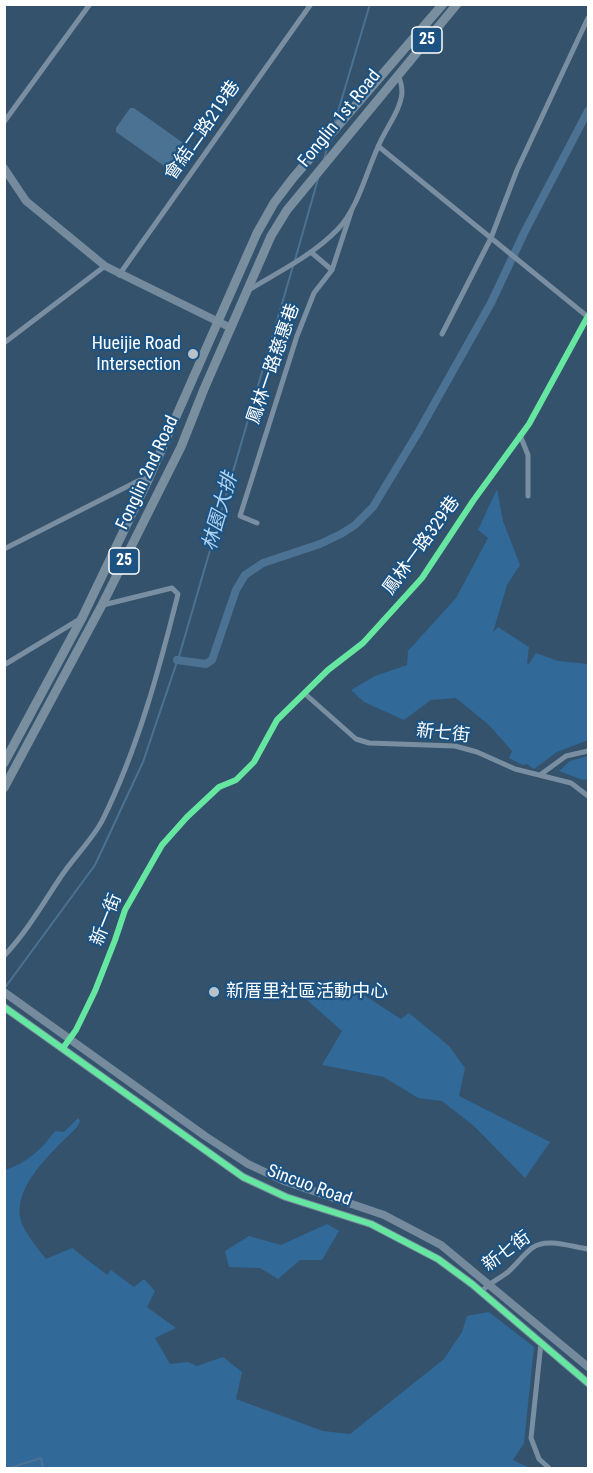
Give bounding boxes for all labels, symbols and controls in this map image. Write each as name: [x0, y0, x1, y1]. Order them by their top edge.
road number: 25: [412, 27, 442, 53]
street label: Fonglin 1st Road: [294, 66, 386, 172]
street label: 會結二路219巷: [161, 77, 245, 185]
street label: 鳳林一路慈惠巷: [243, 301, 305, 427]
place label: Hueijie Road Intersection: [92, 333, 181, 376]
marker: Hueijie Road Intersection: [186, 347, 200, 361]
street label: Fonglin 2nd Road: [112, 413, 184, 533]
water label: 林園大排: [198, 470, 244, 554]
street label: 鳳林一路329巷: [379, 492, 465, 600]
road number: 25: [109, 548, 139, 574]
street label: 新七街: [415, 720, 471, 748]
street label: 新一街: [87, 891, 127, 949]
place label: 新厝里社區活動中心: [226, 981, 388, 1003]
marker: 新厝里社區活動中心: [207, 985, 221, 999]
street label: Sincuo Road: [264, 1161, 354, 1211]
street label: 新七街: [479, 1227, 535, 1277]

